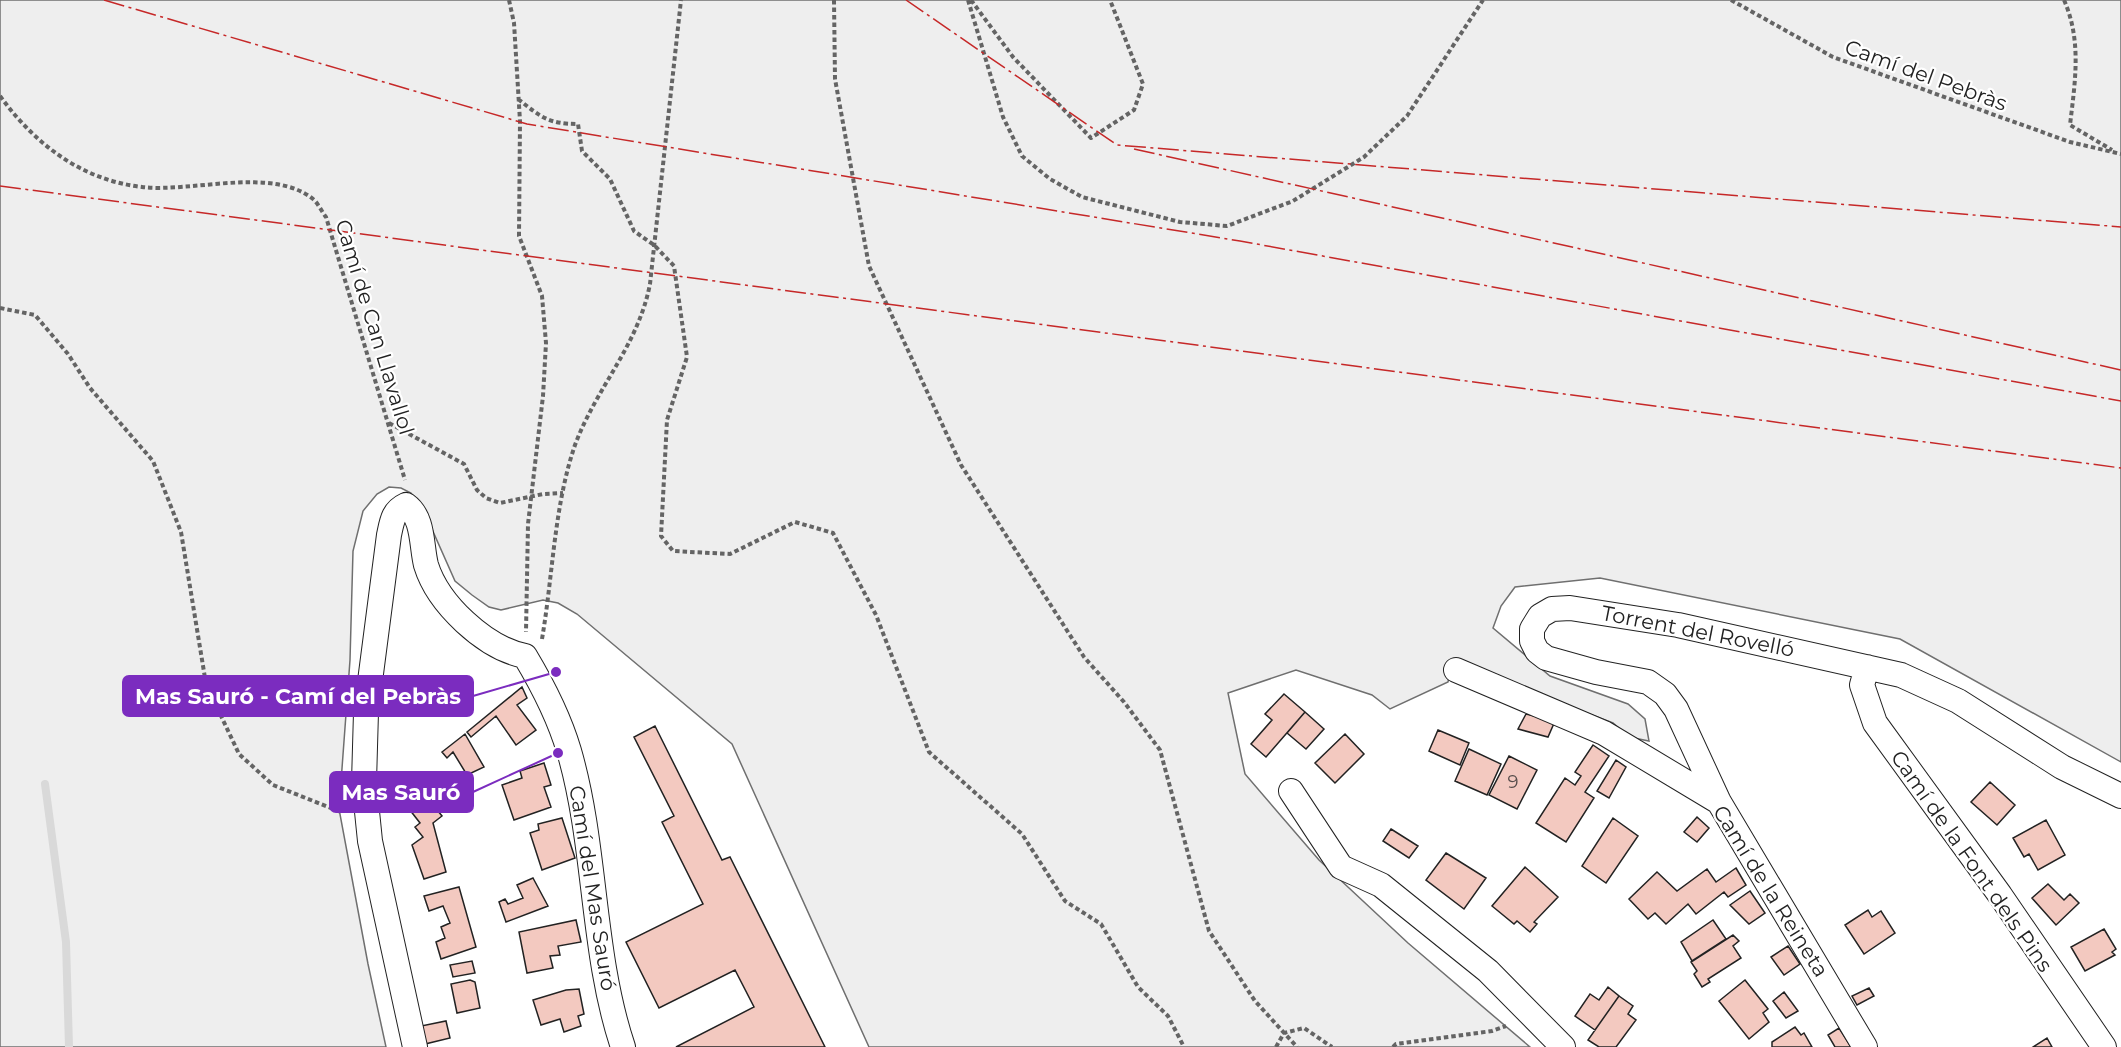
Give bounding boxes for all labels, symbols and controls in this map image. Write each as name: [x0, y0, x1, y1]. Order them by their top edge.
street label: Camí del Pebràs: [1842, 34, 2010, 116]
street label: Camí de Can Llavallol: [330, 216, 420, 438]
street label: Torrent del Rovelló: [1600, 600, 1796, 662]
callout: Mas Sauró - Camí del Pebràs: [123, 676, 473, 716]
text: Mas Sauró - Camí del Pebràs: [135, 683, 461, 710]
street label: Camí de la Font dels Pins: [1886, 746, 2058, 976]
house number: 9: [1508, 771, 1519, 793]
callout: Mas Sauró: [330, 772, 473, 812]
text: Mas Sauró: [342, 779, 460, 806]
street label: Camí del Mas Sauró: [564, 784, 622, 992]
street label: Camí de la Reineta: [1708, 801, 1834, 981]

